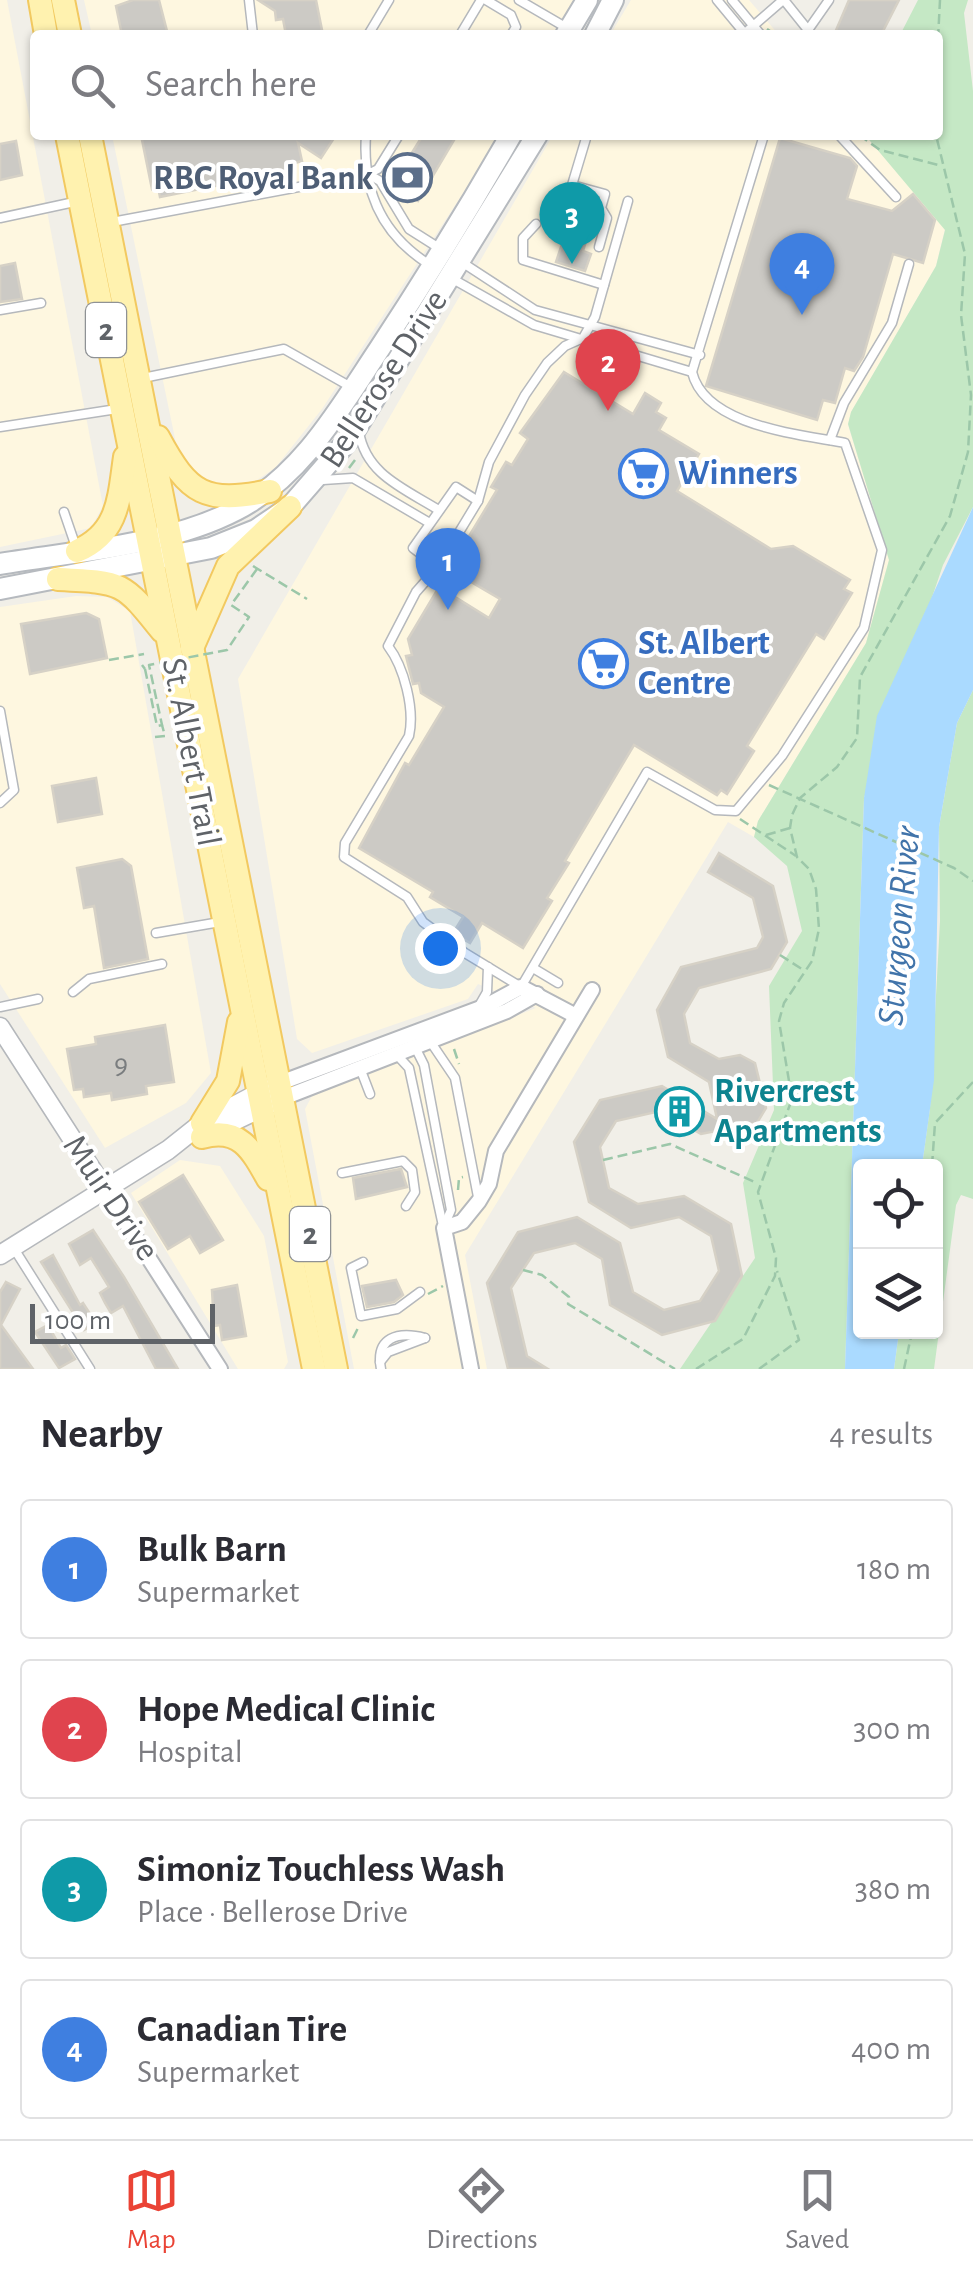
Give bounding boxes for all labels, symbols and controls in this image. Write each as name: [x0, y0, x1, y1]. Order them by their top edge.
search box: [30, 30, 943, 140]
icon: search: [65, 58, 120, 113]
text: Search here: [145, 66, 317, 104]
bank icon: RBC Royal Bank: [382, 152, 434, 204]
place label: RBC Royal Bank: [153, 161, 374, 196]
pin: 3: [540, 182, 604, 264]
pin: 4: [770, 232, 834, 315]
street label: Bellerose Drive: [314, 284, 454, 474]
road number: 2: [86, 303, 126, 357]
pin: 2: [576, 328, 640, 411]
supermarket icon: Winners: [617, 447, 669, 499]
place label: Winners: [678, 456, 798, 491]
pin: 1: [416, 528, 480, 610]
place label: St. Albert Centre: [638, 626, 770, 701]
supermarket icon: St. Albert Centre: [577, 637, 629, 689]
street label: St. Albert Trail: [156, 655, 226, 849]
water label: Sturgeon River: [872, 823, 928, 1027]
your location: [415, 923, 466, 974]
house number: 9: [114, 1050, 128, 1080]
place label: Rivercrest Apartments: [714, 1074, 882, 1149]
building icon: Rivercrest Apartments: [653, 1085, 705, 1137]
street label: Muir Drive: [56, 1129, 166, 1267]
map controls: [853, 1159, 943, 1339]
button: locate: [853, 1159, 943, 1249]
road number: 2: [290, 1207, 330, 1261]
button: layers: [853, 1249, 943, 1339]
scale bar: [30, 1299, 215, 1344]
text: 100 m: [45, 1307, 111, 1335]
text: Nearby: [40, 1413, 163, 1455]
text: 4 results: [829, 1418, 933, 1450]
text: Bulk Barn: [137, 1531, 287, 1569]
text: 1: [69, 1553, 80, 1585]
text: 180 m: [857, 1553, 931, 1585]
text: Supermarket: [137, 1576, 299, 1608]
text: Hope Medical Clinic: [137, 1691, 435, 1729]
text: 2: [67, 1713, 82, 1745]
text: 300 m: [853, 1713, 931, 1745]
text: Hospital: [137, 1736, 243, 1768]
text: Simoniz Touchless Wash: [137, 1851, 505, 1889]
text: 3: [68, 1873, 81, 1905]
text: 380 m: [855, 1873, 931, 1905]
text: Place · Bellerose Drive: [137, 1896, 408, 1928]
text: Canadian Tire: [137, 2011, 347, 2049]
text: 4: [66, 2033, 83, 2065]
text: 400 m: [851, 2033, 931, 2065]
text: Supermarket: [137, 2056, 299, 2088]
tab: Map: [124, 2163, 179, 2257]
tab: Directions: [426, 2163, 538, 2257]
tab: Saved: [785, 2163, 849, 2257]

